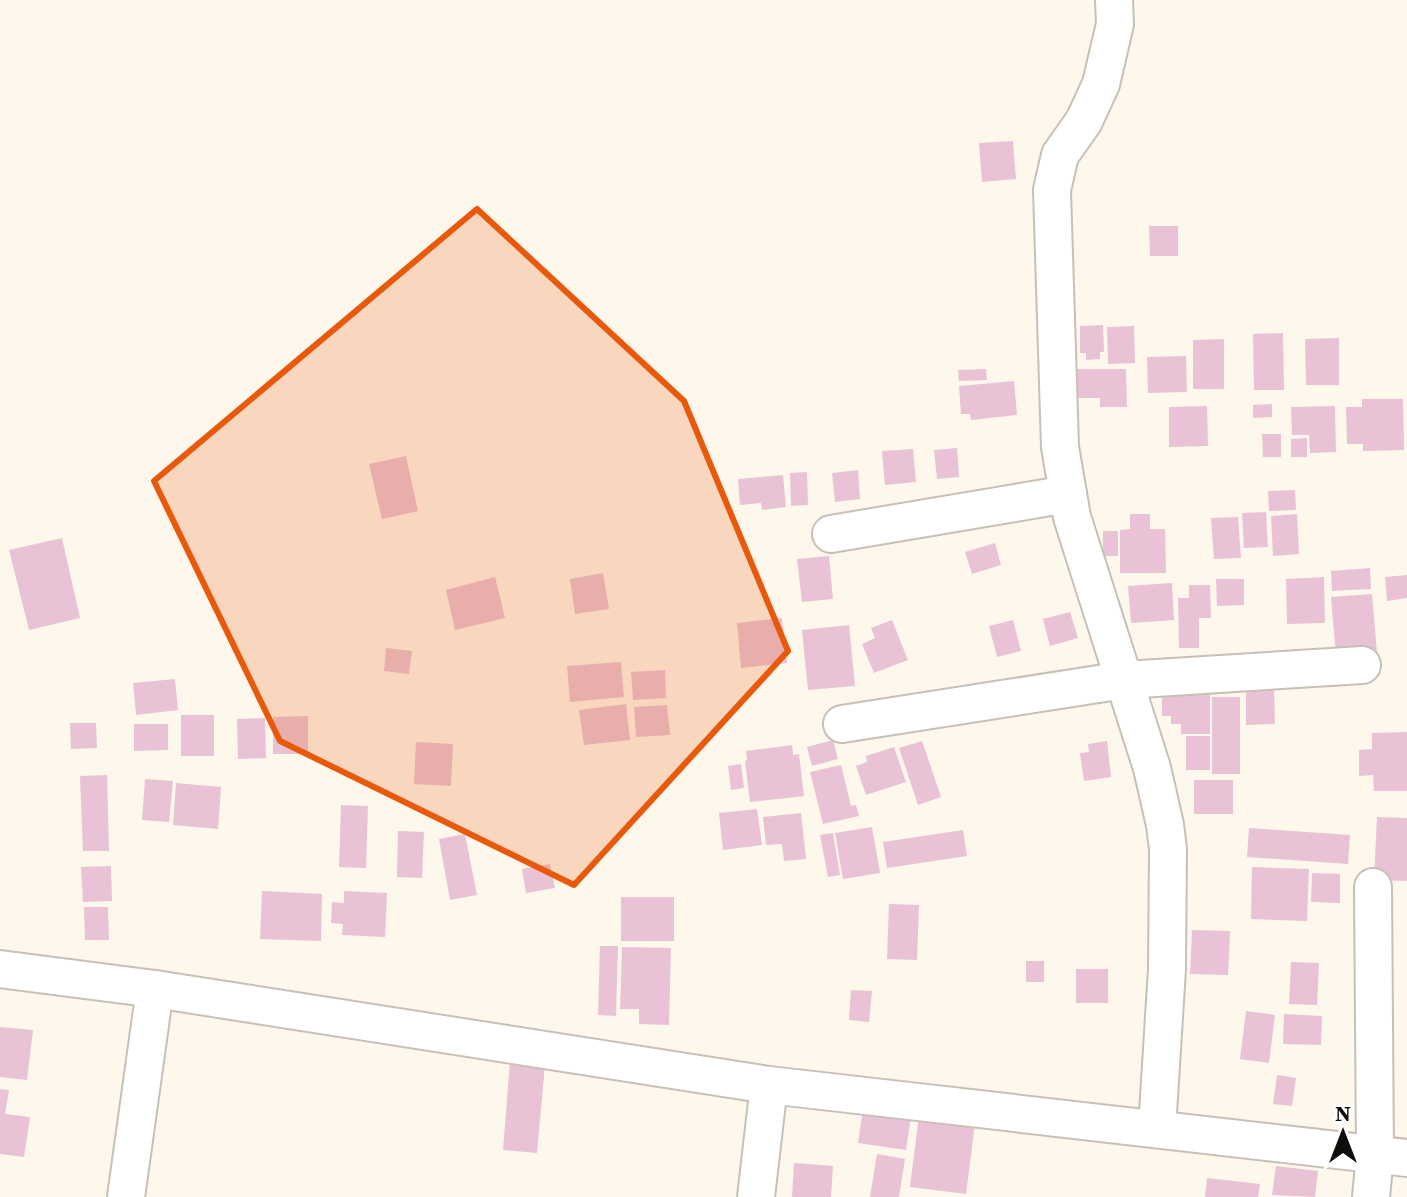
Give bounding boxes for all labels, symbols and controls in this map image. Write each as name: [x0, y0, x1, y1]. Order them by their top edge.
north arrow: [1303, 1093, 1383, 1173]
text: N: [1335, 1098, 1351, 1128]

